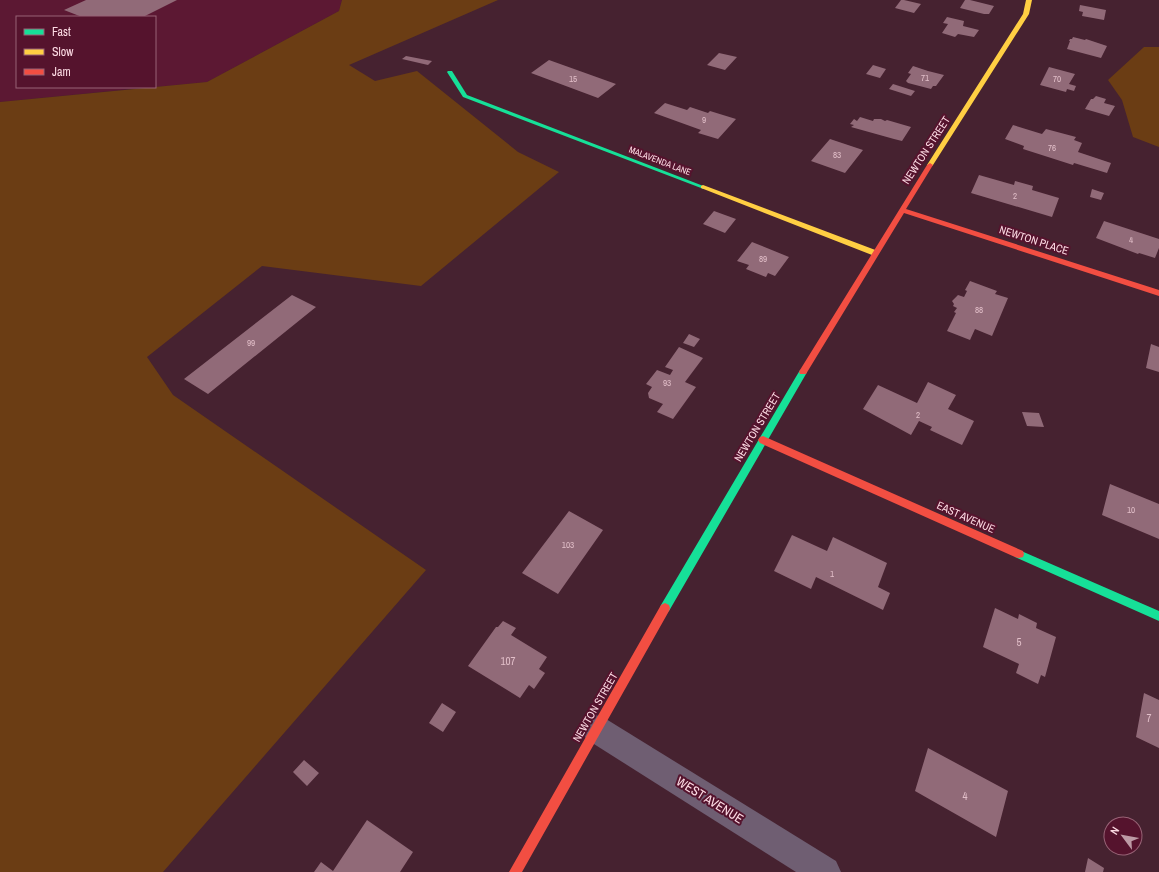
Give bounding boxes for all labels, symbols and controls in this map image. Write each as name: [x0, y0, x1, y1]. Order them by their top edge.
legend: [16, 16, 156, 88]
text: Fast: [52, 24, 71, 40]
text: Slow: [52, 44, 74, 60]
text: Jam: [52, 64, 71, 80]
house number: 71: [921, 72, 929, 84]
house number: 15: [569, 73, 577, 85]
house number: 70: [1053, 73, 1061, 85]
street label: NEWTON STREET: [899, 113, 953, 187]
house number: 9: [702, 114, 706, 126]
house number: 76: [1048, 142, 1056, 154]
street label: MALAVENDA LANE: [627, 144, 693, 178]
house number: 83: [833, 149, 841, 161]
house number: 2: [1013, 190, 1017, 202]
street label: NEWTON PLACE: [998, 222, 1070, 258]
house number: 4: [1129, 234, 1133, 246]
house number: 89: [759, 253, 767, 265]
house number: 88: [975, 304, 983, 316]
house number: 99: [247, 337, 255, 349]
house number: 93: [663, 377, 671, 389]
street label: NEWTON STREET: [731, 390, 783, 464]
house number: 2: [916, 409, 920, 421]
street label: EAST AVENUE: [935, 498, 997, 536]
house number: 10: [1127, 504, 1135, 516]
house number: 103: [562, 539, 574, 551]
house number: 1: [830, 568, 834, 580]
house number: 5: [1016, 635, 1022, 649]
house number: 107: [500, 654, 516, 668]
street label: NEWTON STREET: [569, 669, 621, 744]
house number: 7: [1146, 711, 1152, 725]
street label: WEST AVENUE: [673, 773, 747, 827]
house number: 4: [962, 789, 968, 803]
north arrow: [1103, 816, 1143, 856]
text: N: [1107, 824, 1122, 837]

